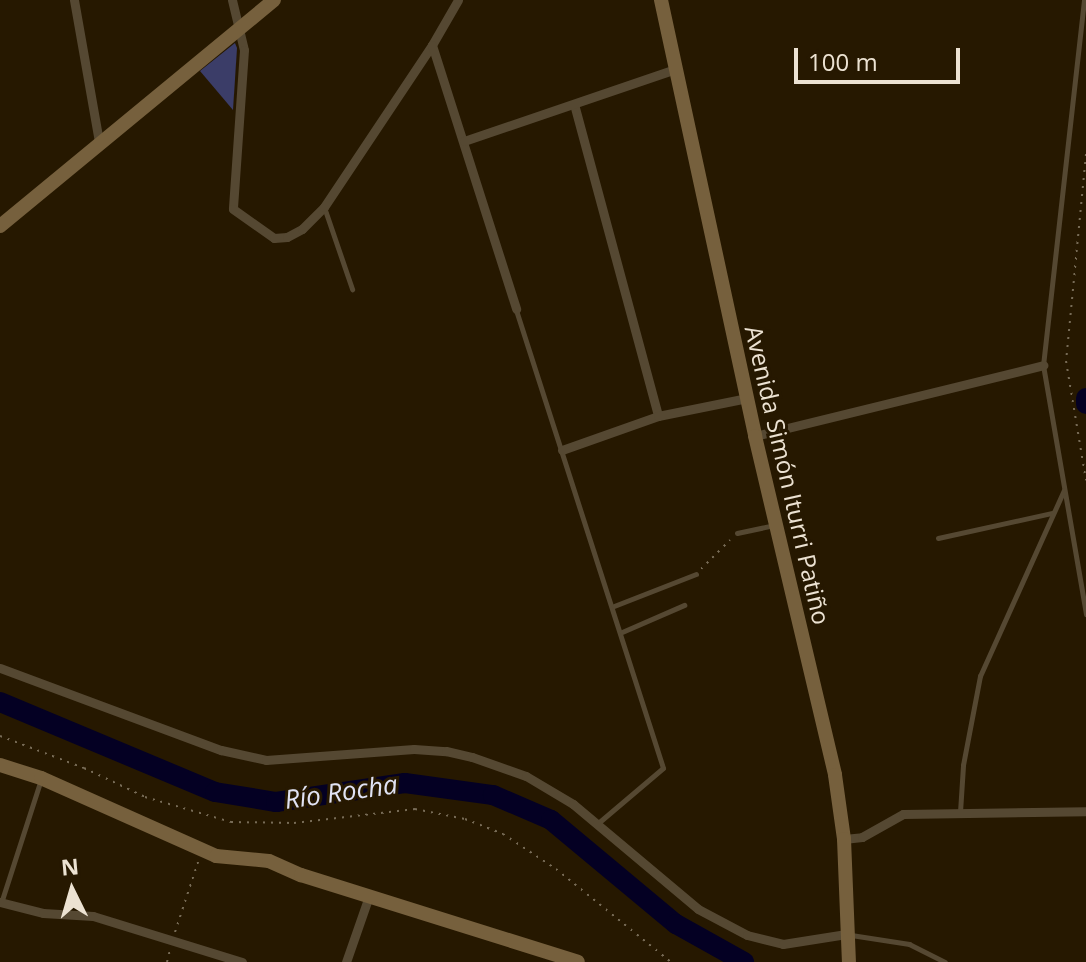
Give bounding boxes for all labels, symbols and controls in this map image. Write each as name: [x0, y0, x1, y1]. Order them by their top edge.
scale bar: [798, 32, 964, 82]
text: 100 m: [808, 45, 878, 78]
street label: Avenida Simón Iturri Patiño: [740, 323, 836, 627]
water label: Río Rocha: [282, 769, 400, 815]
north arrow: [32, 850, 112, 930]
text: N: [60, 850, 80, 882]

